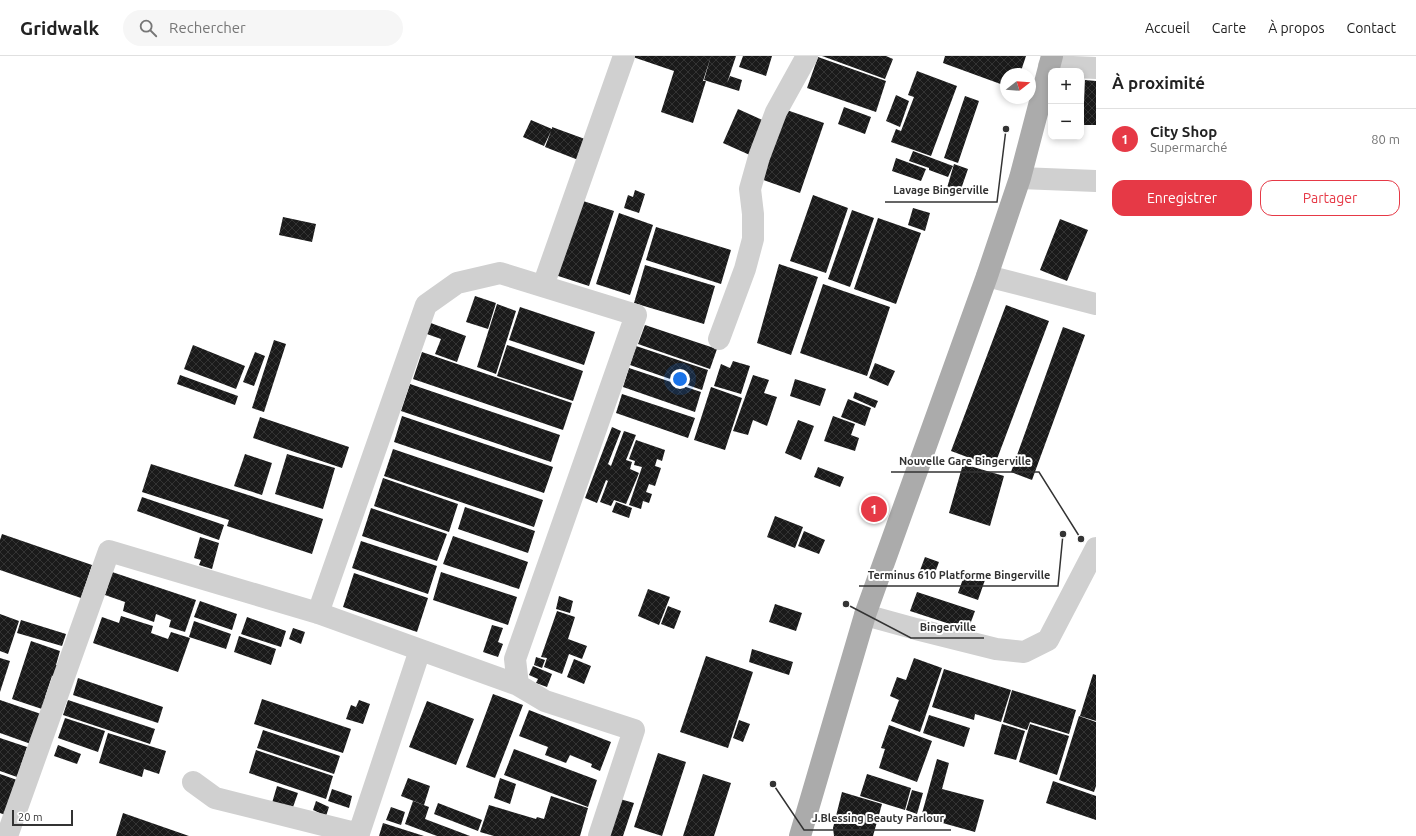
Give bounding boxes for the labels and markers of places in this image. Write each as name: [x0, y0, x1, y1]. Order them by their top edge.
callout: Lavage Bingerville: [885, 179, 997, 202]
callout: Nouvelle Gare Bingerville: [891, 449, 1039, 472]
pin: 1: [861, 494, 887, 524]
callout: Terminus 610 Platforme Bingerville: [859, 563, 1058, 586]
callout: Bingerville: [911, 615, 984, 638]
callout: J.Blessing Beauty Parlour: [804, 807, 951, 830]

